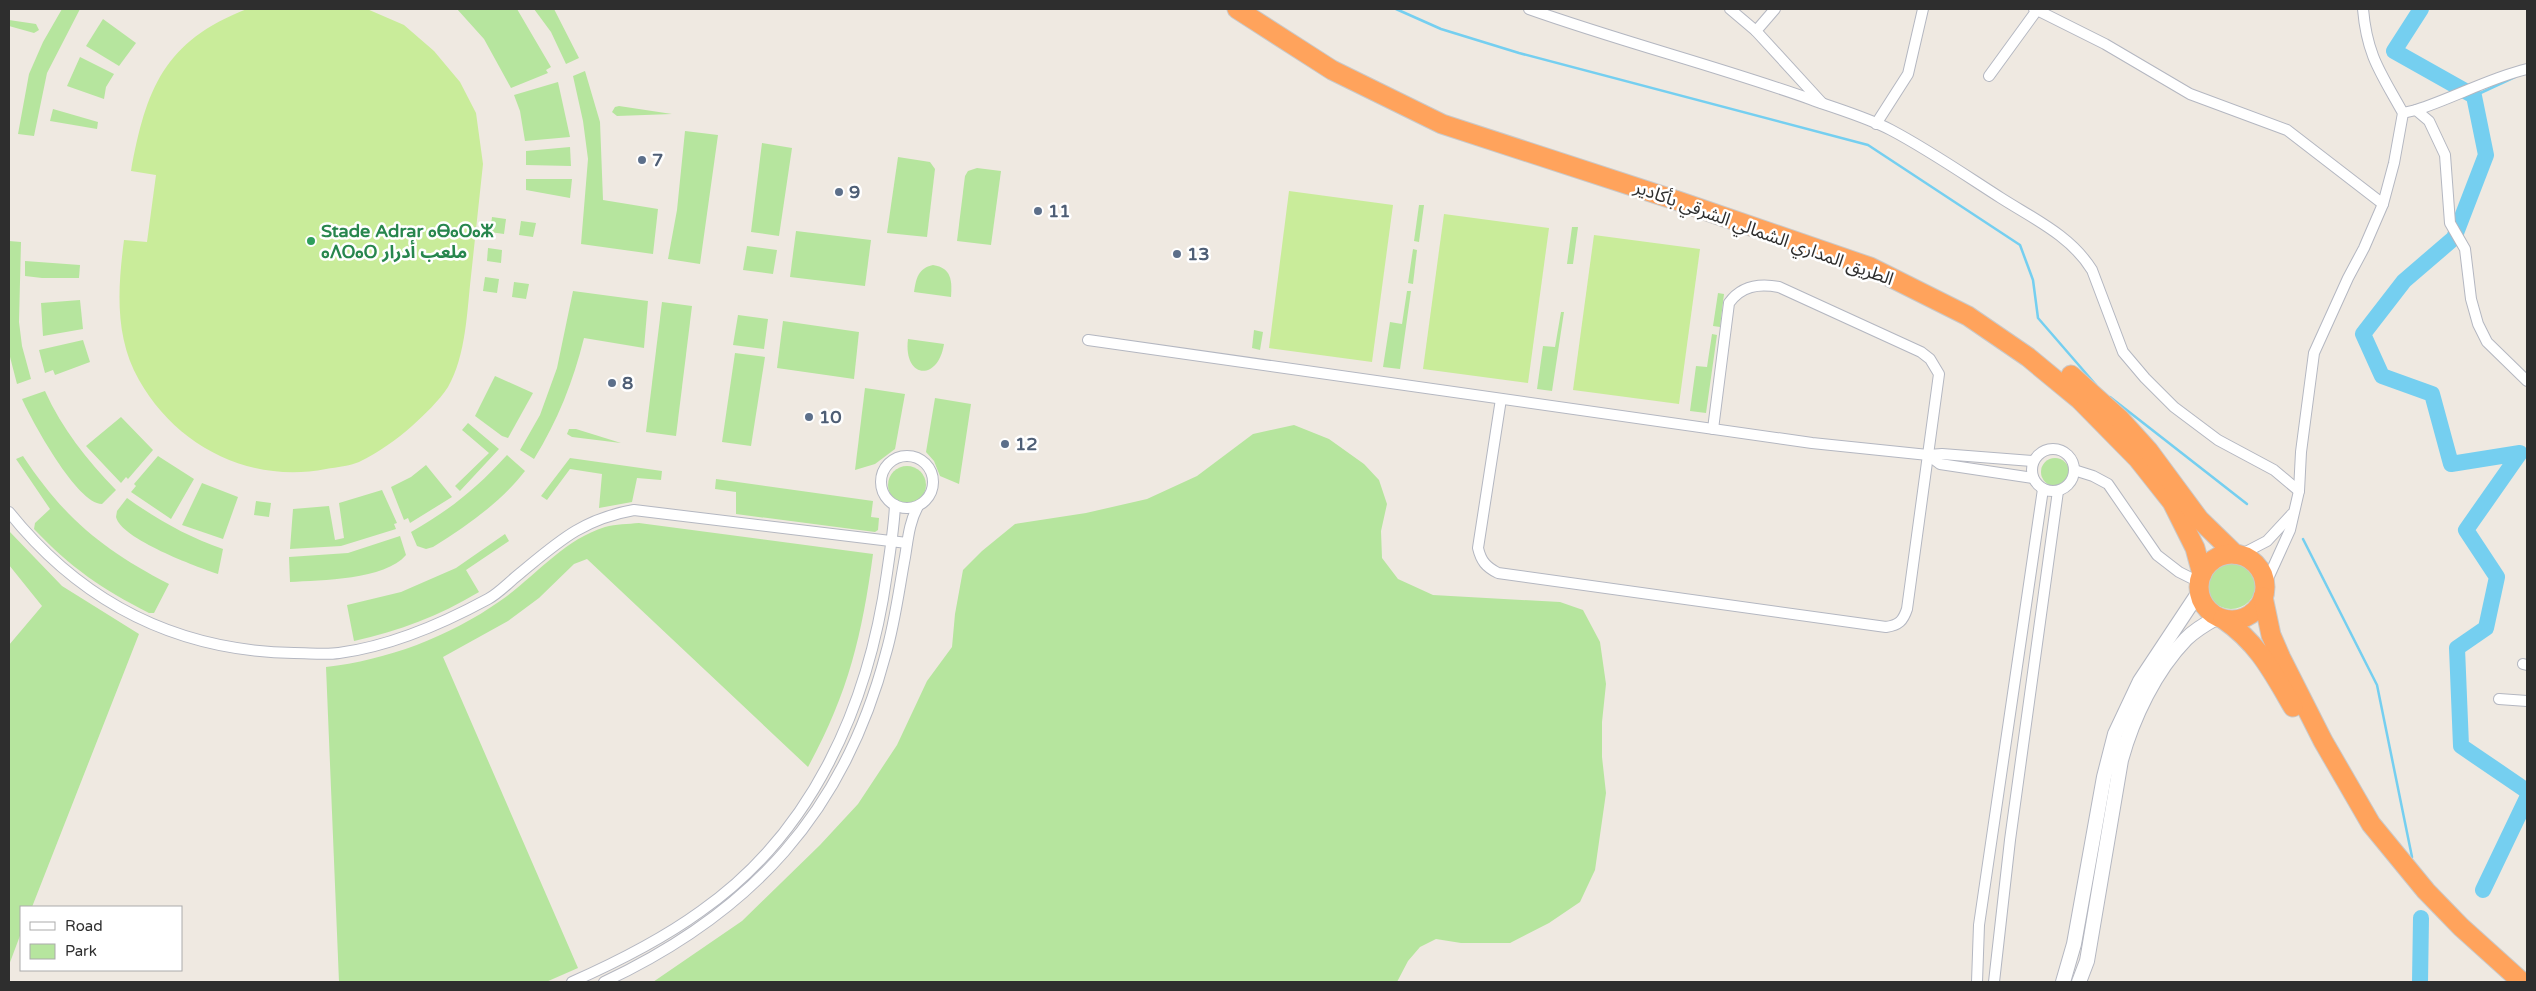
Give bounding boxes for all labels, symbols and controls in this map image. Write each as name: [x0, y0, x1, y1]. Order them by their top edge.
place label: 7: [652, 149, 663, 171]
marker: 7: [636, 154, 648, 166]
street label: الطريق المداري الشمالي الشرقي بأكادير: [1630, 175, 1897, 292]
place label: 9: [849, 181, 860, 203]
marker: 9: [833, 186, 845, 198]
place label: 11: [1048, 200, 1071, 222]
marker: 11: [1032, 205, 1044, 217]
place label: Stade Adrar ⴰⴱⴰⵔⴰⵣ ⴰⴷⵔⴰⵔ ملعب أدرار: [321, 220, 494, 263]
marker: Stade Adrar ⴰⴱⴰⵔⴰⵣ ⴰⴷⵔⴰⵔ ملعب أدرار: [305, 235, 317, 247]
place label: 13: [1187, 243, 1210, 265]
marker: 13: [1171, 248, 1183, 260]
place label: 8: [622, 372, 633, 394]
marker: 8: [606, 377, 618, 389]
place label: 10: [819, 406, 842, 428]
marker: 10: [803, 411, 815, 423]
place label: 12: [1015, 433, 1038, 455]
marker: 12: [999, 438, 1011, 450]
legend: [20, 906, 182, 971]
text: Road: [65, 917, 103, 935]
text: Park: [65, 942, 97, 960]

